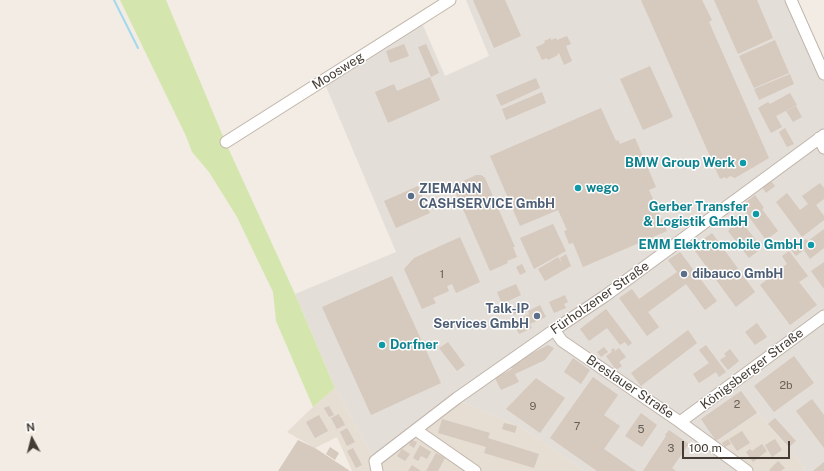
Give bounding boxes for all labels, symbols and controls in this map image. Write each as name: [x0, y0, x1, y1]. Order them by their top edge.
street label: Moosweg: [309, 49, 367, 93]
place label: BMW Group Werk: [625, 155, 735, 171]
marker: BMW Group Werk: [738, 158, 748, 168]
place label: wego: [586, 180, 619, 196]
place label: ZIEMANN CASHSERVICE GmbH: [419, 181, 555, 212]
marker: wego: [573, 183, 583, 193]
marker: ZIEMANN CASHSERVICE GmbH: [406, 191, 416, 201]
place label: Gerber Transfer & Logistik GmbH: [643, 199, 748, 230]
marker: Gerber Transfer & Logistik GmbH: [751, 209, 761, 219]
place label: EMM Elektromobile GmbH: [638, 237, 803, 253]
marker: EMM Elektromobile GmbH: [806, 240, 816, 250]
street label: Fürholzener Straße: [548, 258, 652, 338]
place label: dibauco GmbH: [692, 266, 783, 282]
house number: 1: [440, 268, 444, 282]
marker: dibauco GmbH: [679, 269, 689, 279]
place label: Talk-IP Services GmbH: [433, 301, 529, 332]
marker: Talk-IP Services GmbH: [532, 311, 542, 321]
street label: Königsberger Straße: [697, 325, 807, 413]
place label: Dorfner: [390, 337, 438, 353]
marker: Dorfner: [377, 340, 387, 350]
street label: Breslauer Straße: [583, 352, 677, 422]
house number: 2b: [779, 379, 793, 393]
house number: 2: [734, 398, 740, 412]
house number: 9: [530, 400, 536, 414]
north arrow: [12, 419, 52, 459]
house number: 7: [574, 420, 580, 434]
text: N: [26, 421, 36, 434]
house number: 5: [637, 423, 645, 437]
scale bar: [684, 433, 792, 459]
text: 100 m: [689, 441, 722, 455]
house number: 3: [668, 442, 674, 456]

